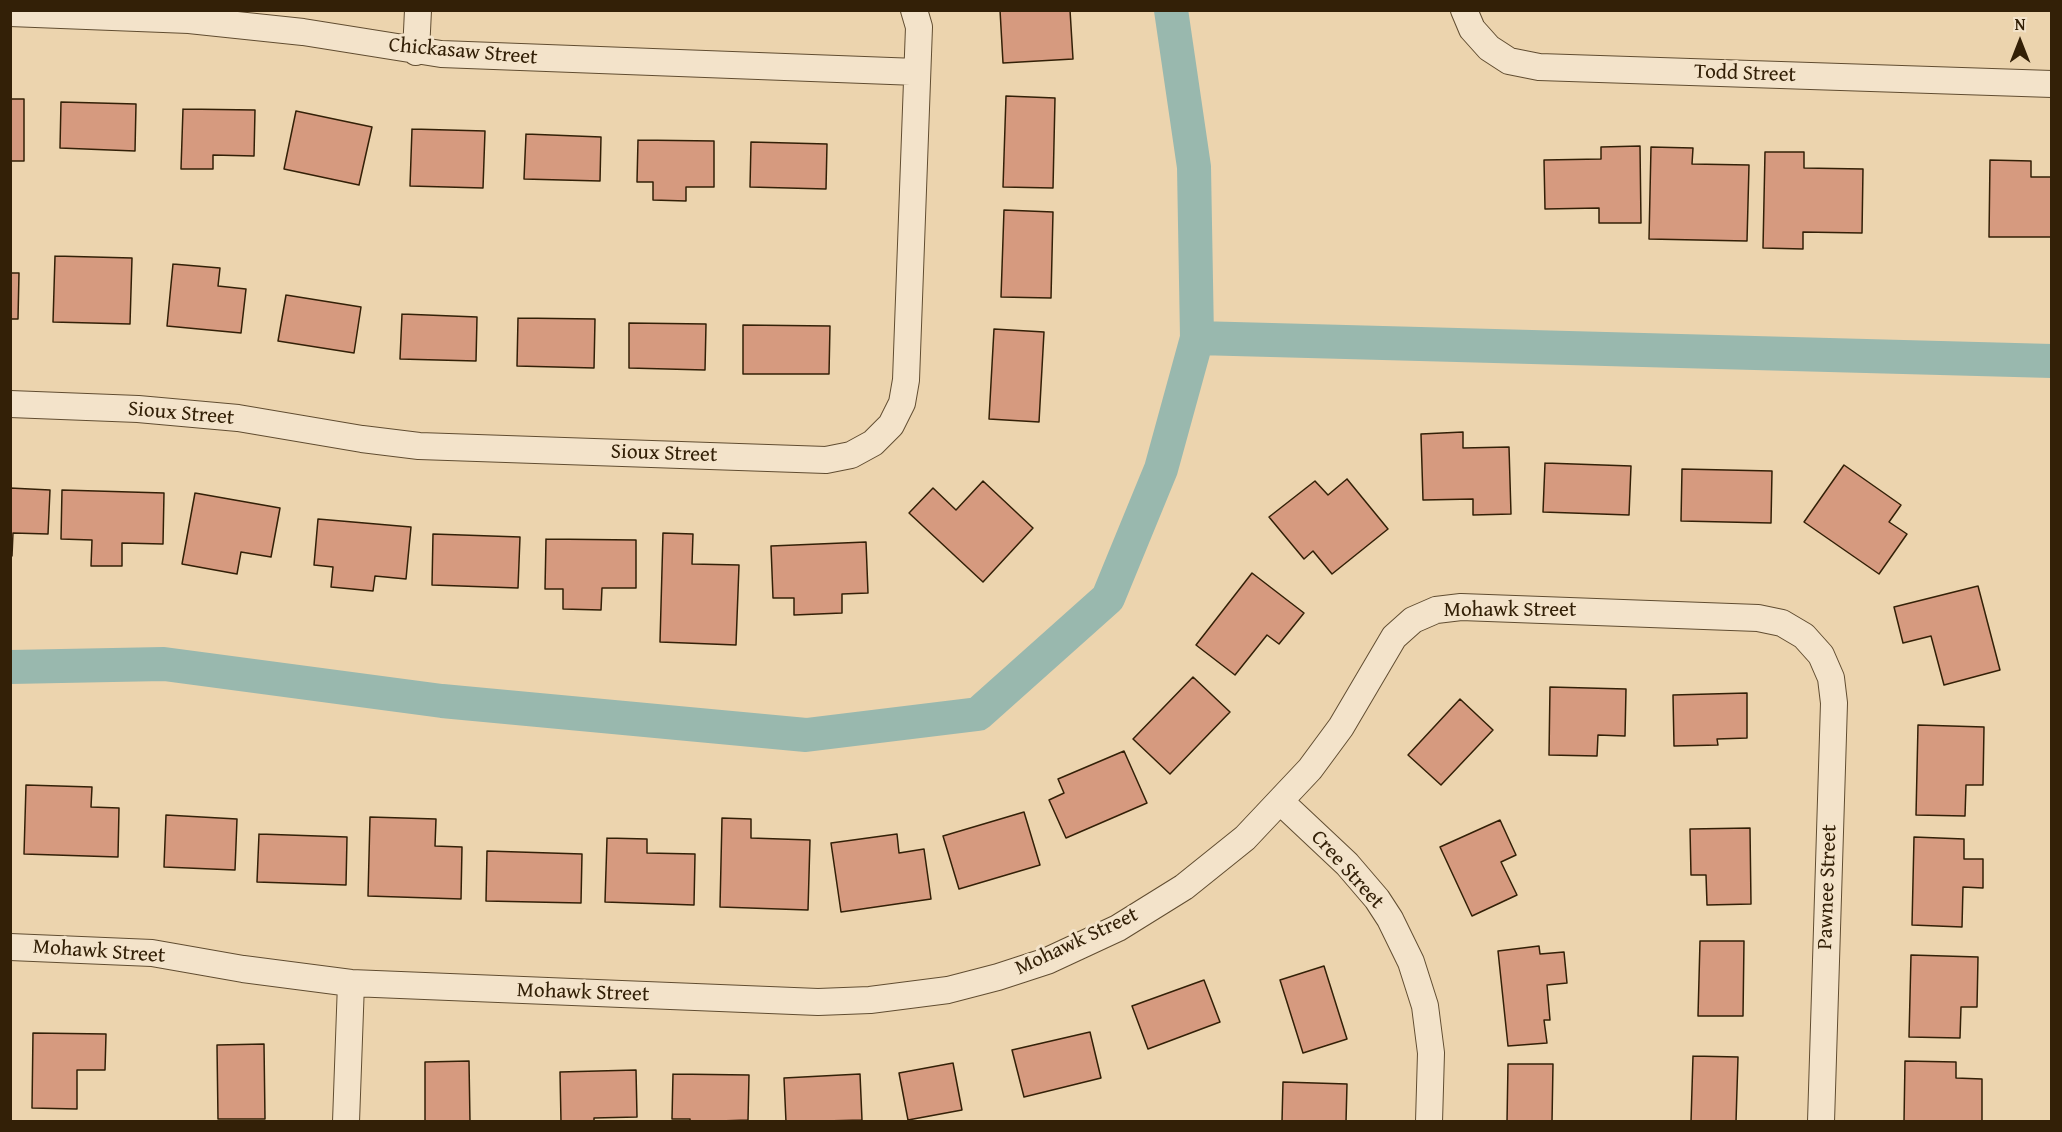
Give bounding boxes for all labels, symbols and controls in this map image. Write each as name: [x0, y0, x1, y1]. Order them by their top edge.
north arrow: [1990, 12, 2050, 72]
text: N: [2015, 12, 2025, 36]
street label: Chickasaw Street: [388, 33, 538, 71]
street label: Todd Street: [1694, 60, 1796, 88]
street label: Sioux Street: [127, 397, 235, 431]
street label: Sioux Street: [610, 440, 718, 468]
street label: Mohawk Street: [1444, 598, 1576, 624]
street label: Pawnee Street: [1813, 824, 1843, 950]
street label: Cree Street: [1305, 825, 1389, 915]
street label: Mohawk Street: [1012, 903, 1142, 981]
street label: Mohawk Street: [32, 935, 166, 969]
street label: Mohawk Street: [516, 978, 650, 1008]

